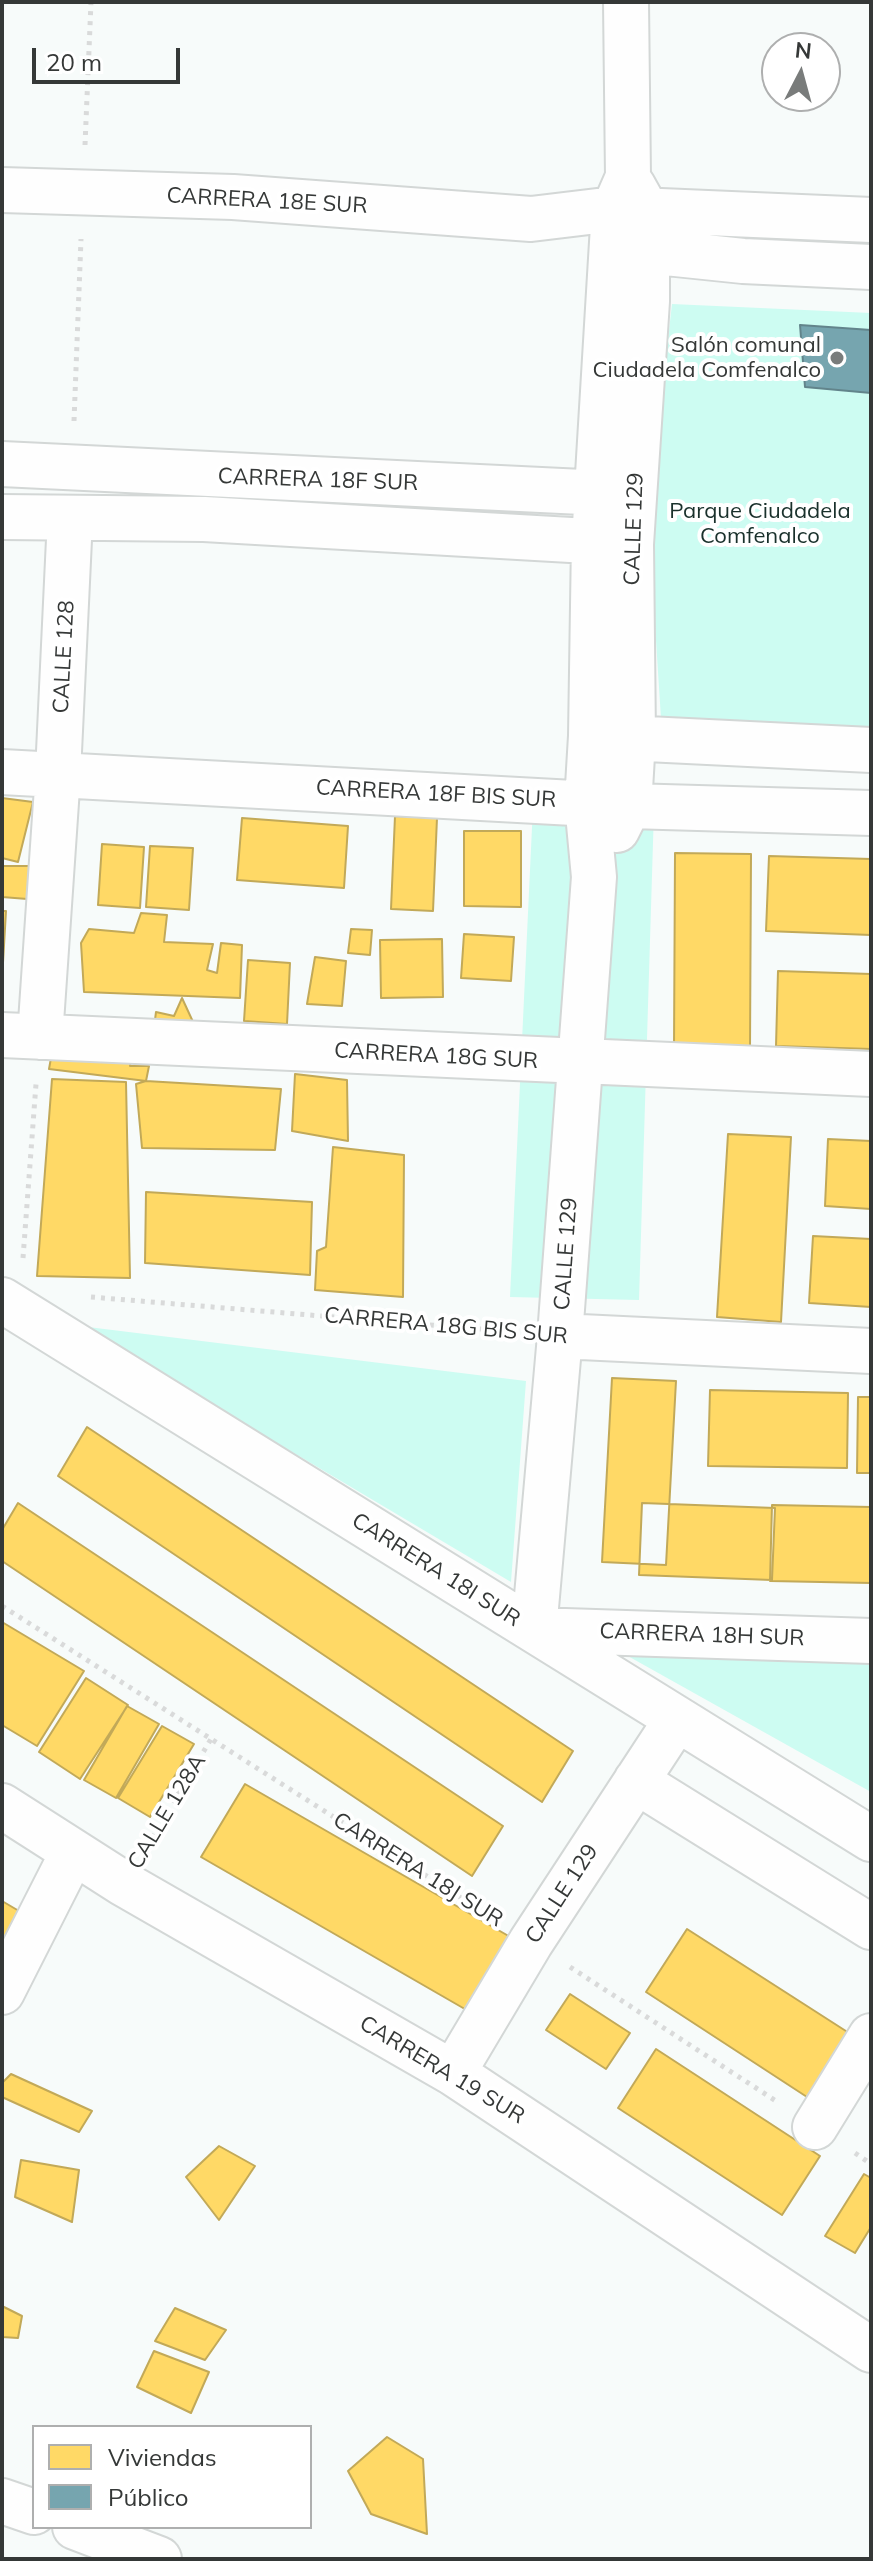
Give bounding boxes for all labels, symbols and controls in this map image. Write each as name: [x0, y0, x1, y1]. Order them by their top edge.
scale bar: [36, 32, 184, 82]
north arrow: [761, 32, 841, 112]
text: N: [794, 35, 813, 65]
text: 20 m: [46, 47, 102, 77]
street label: CARRERA 18E SUR: [166, 183, 368, 219]
place label: Salón comunal Ciudadela Comfenalco: [592, 332, 821, 384]
marker: Salón comunal Ciudadela Comfenalco: [828, 349, 846, 367]
street label: CARRERA 18F SUR: [217, 463, 419, 497]
street label: CALLE 129: [619, 472, 649, 586]
park label: Parque Ciudadela Comfenalco: [669, 498, 851, 550]
street label: CALLE 128: [48, 600, 80, 714]
street label: CARRERA 18F BIS SUR: [315, 775, 557, 813]
street label: CARRERA 18G SUR: [333, 1037, 539, 1075]
street label: CALLE 129: [549, 1197, 583, 1311]
street label: CARRERA 18G BIS SUR: [323, 1302, 569, 1350]
street label: CARRERA 18I SUR: [347, 1507, 525, 1633]
street label: CARRERA 18H SUR: [599, 1618, 805, 1652]
street label: CALLE 128A: [122, 1750, 212, 1874]
street label: CARRERA 18J SUR: [328, 1807, 508, 1933]
street label: CALLE 129: [520, 1839, 604, 1949]
street label: CARRERA 19 SUR: [355, 2010, 529, 2130]
legend: [32, 2425, 312, 2529]
text: Viviendas: [108, 2442, 217, 2472]
text: Público: [108, 2482, 189, 2512]

